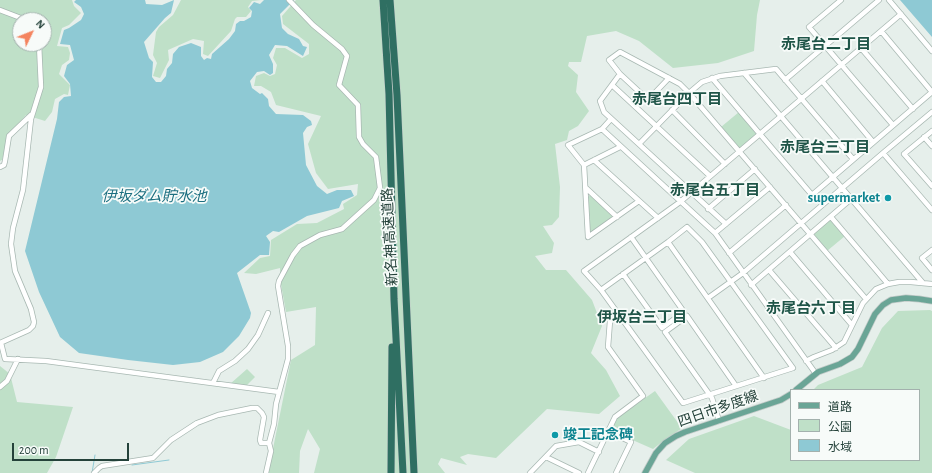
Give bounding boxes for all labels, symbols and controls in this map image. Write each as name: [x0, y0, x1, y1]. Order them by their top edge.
north arrow: [12, 12, 52, 52]
text: N: [34, 18, 47, 31]
district label: 赤尾台二丁目: [781, 35, 871, 53]
district label: 赤尾台四丁目: [632, 90, 722, 108]
district label: 赤尾台三丁目: [780, 138, 870, 156]
district label: 赤尾台五丁目: [670, 181, 760, 199]
water label: 伊坂ダム貯水池: [102, 187, 206, 205]
street label: 新名神高速道路: [379, 188, 401, 286]
place label: supermarket: [808, 190, 880, 206]
marker: supermarket: [883, 193, 893, 203]
district label: 赤尾台六丁目: [766, 299, 856, 317]
district label: 伊坂台三丁目: [597, 308, 687, 326]
street label: 四日市多度線: [676, 387, 760, 431]
legend: [790, 389, 920, 461]
text: 道路: [828, 401, 852, 413]
text: 公園: [828, 421, 852, 433]
place label: 竣工記念碑: [563, 427, 633, 443]
marker: 竣工記念碑: [550, 430, 560, 440]
scale bar: [14, 435, 131, 461]
text: 水域: [828, 441, 852, 453]
text: 200 m: [19, 444, 49, 456]

